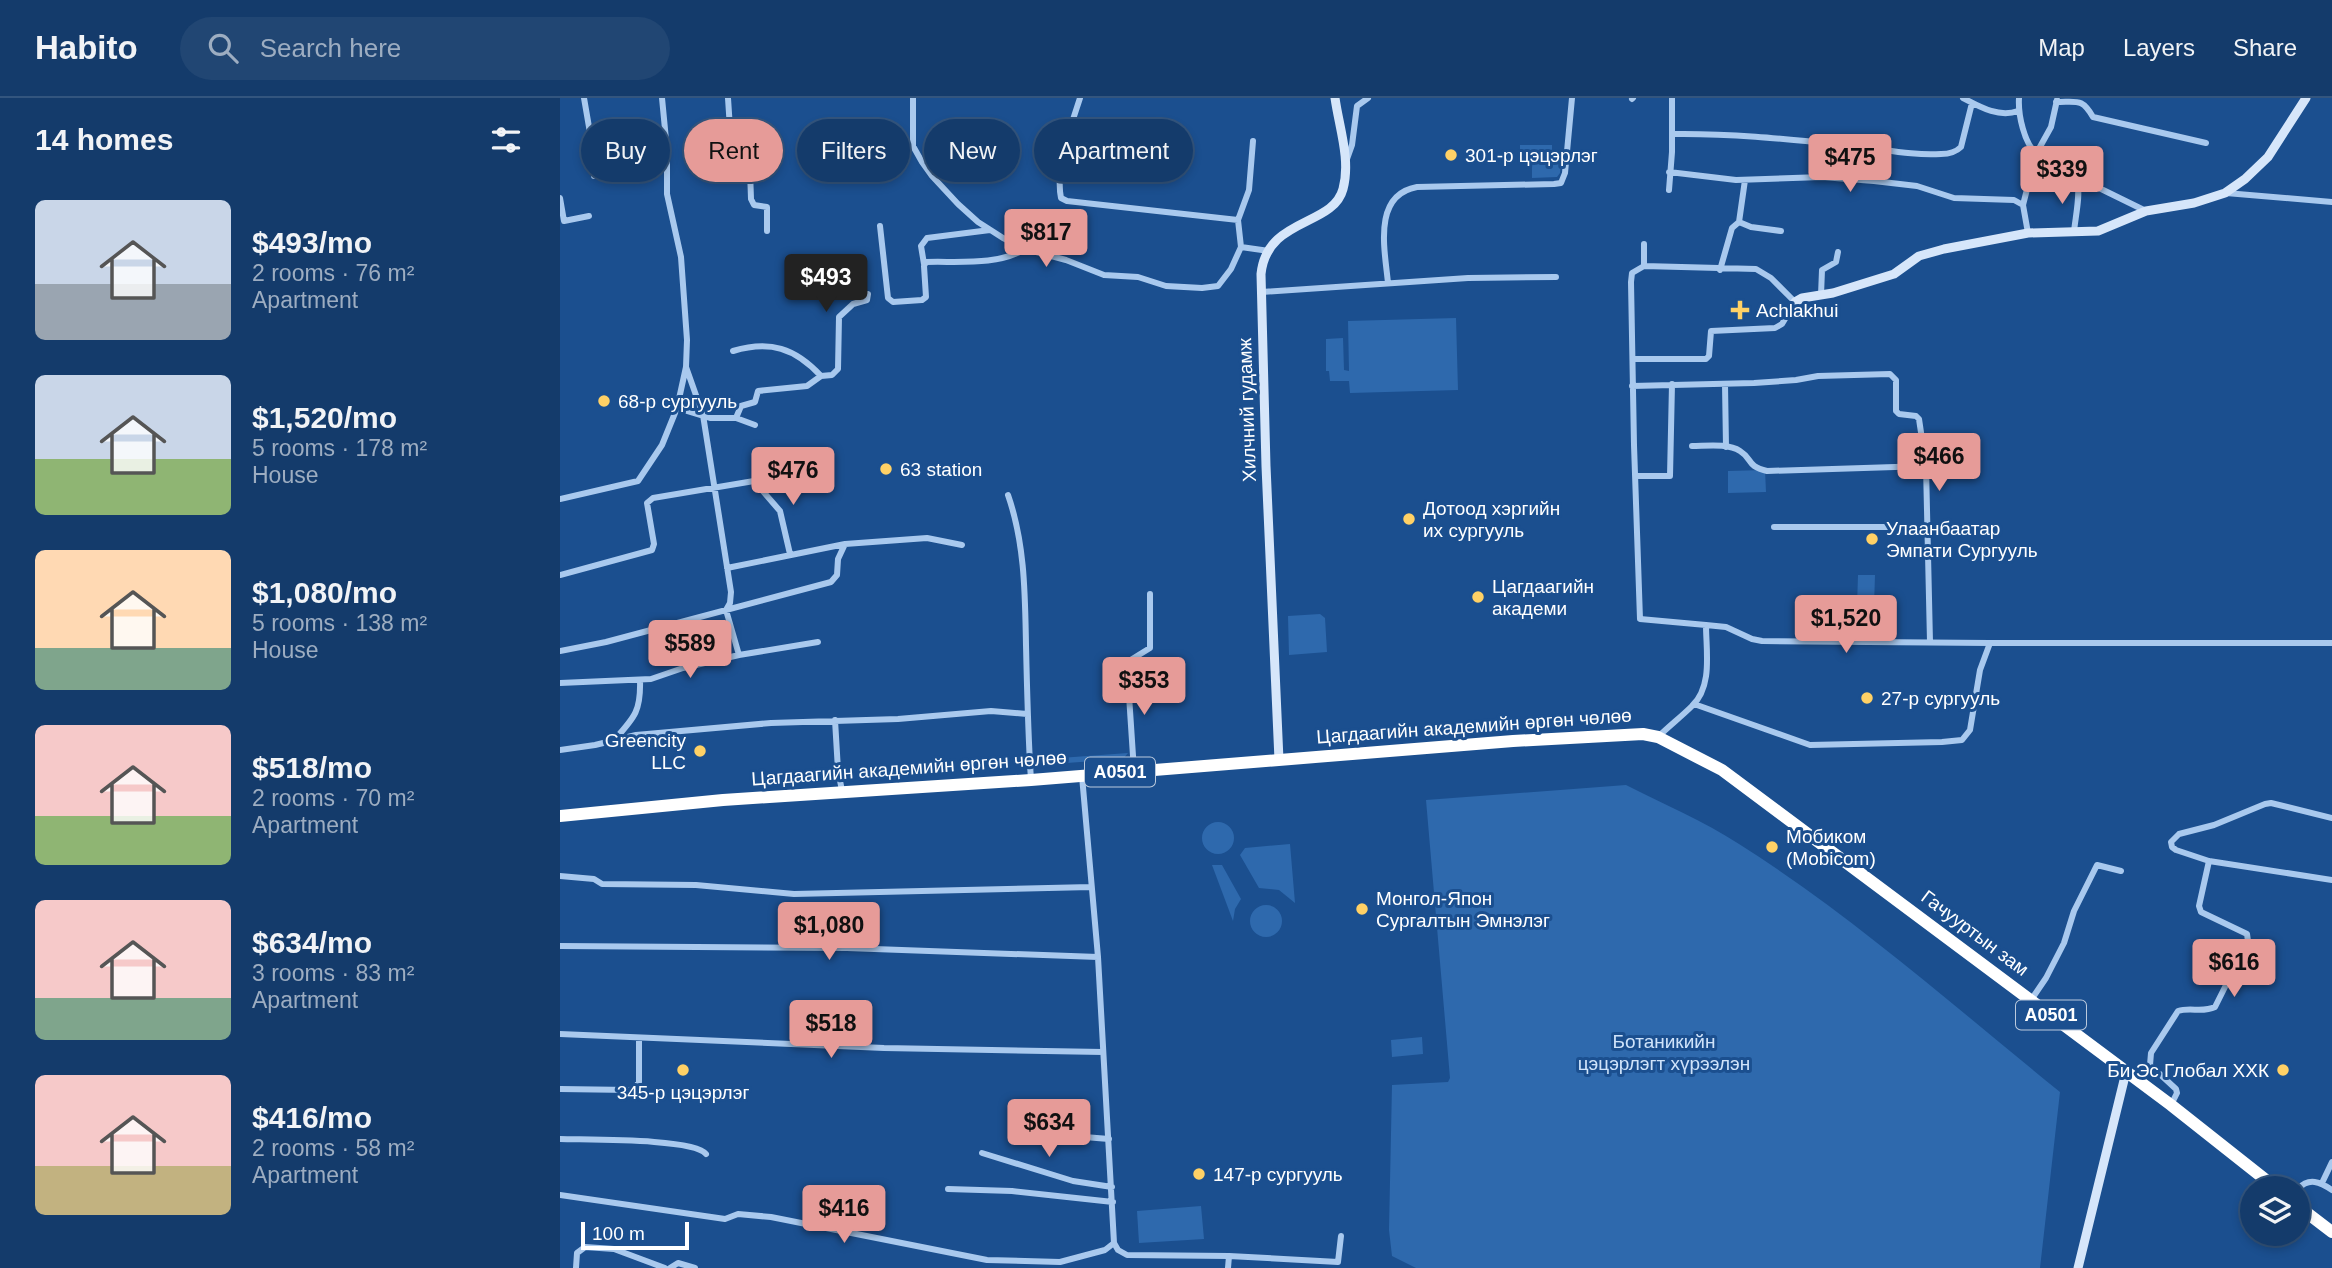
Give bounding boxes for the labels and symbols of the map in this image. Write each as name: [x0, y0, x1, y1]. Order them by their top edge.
pin: $475: [1809, 134, 1891, 194]
place label: 301-р цэцэрлэг: [1465, 145, 1598, 166]
pin: $339: [2021, 146, 2103, 206]
marker: 301-р цэцэрлэг: [1443, 147, 1459, 163]
pin: $817: [1005, 209, 1087, 269]
pin: $493: [785, 254, 867, 314]
marker: Achlakhui: [1730, 300, 1750, 320]
place label: Achlakhui: [1756, 300, 1838, 321]
street label: Хилчний гудамж: [1234, 337, 1260, 482]
place label: 68-р сургууль: [618, 391, 737, 412]
marker: 68-р сургууль: [596, 393, 612, 409]
pin: $466: [1898, 434, 1980, 493]
pin: $476: [752, 448, 834, 507]
place label: 63 station: [900, 459, 982, 480]
marker: 63 station: [878, 461, 894, 477]
place label: Дотоод хэргийн их сургууль: [1423, 498, 1560, 541]
marker: Дотоод хэргийн их сургууль: [1401, 511, 1417, 527]
place label: Улаанбаатар Эмпати Сургууль: [1886, 518, 2038, 561]
marker: Улаанбаатар Эмпати Сургууль: [1864, 531, 1880, 547]
place label: Цагдаагийн академи: [1492, 576, 1594, 619]
marker: Цагдаагийн академи: [1470, 589, 1486, 605]
pin: $1,520: [1789, 596, 1903, 655]
pin: $589: [649, 620, 731, 680]
pin: $353: [1103, 658, 1185, 717]
place label: 27-р сургууль: [1881, 688, 2000, 709]
marker: 27-р сургууль: [1859, 690, 1875, 706]
street label: Цагдаагийн академийн өргөн чөлөө: [1316, 705, 1632, 747]
place label: Greencity LLC: [605, 730, 686, 773]
marker: Greencity LLC: [692, 743, 708, 759]
street label: Цагдаагийн академийн өргөн чөлөө: [751, 747, 1067, 789]
road number: A0501: [1085, 758, 1155, 786]
place label: Мобиком (Mobicom): [1786, 826, 1876, 869]
marker: Мобиком (Mobicom): [1764, 839, 1780, 855]
street label: Гачууртын зам: [1917, 886, 2033, 980]
place label: Монгол-Япон Сургалтын Эмнэлэг: [1376, 888, 1550, 931]
marker: Монгол-Япон Сургалтын Эмнэлэг: [1354, 901, 1370, 917]
pin: $1,080: [772, 902, 886, 962]
pin: $616: [2193, 940, 2275, 999]
pin: $518: [790, 1000, 872, 1060]
road number: A0501: [2016, 1000, 2086, 1030]
park label: Ботаникийн цэцэрлэгт хүрээлэн: [1578, 1031, 1750, 1074]
place label: Би Эс Глобал ХХК: [2107, 1060, 2269, 1081]
marker: 345-р цэцэрлэг: [675, 1062, 691, 1078]
marker: Би Эс Глобал ХХК: [2275, 1062, 2291, 1078]
place label: 345-р цэцэрлэг: [617, 1082, 749, 1103]
pin: $634: [1008, 1100, 1090, 1159]
place label: 147-р сургууль: [1213, 1164, 1343, 1185]
marker: 147-р сургууль: [1191, 1166, 1207, 1182]
pin: $416: [803, 1186, 885, 1245]
scale bar: [581, 1219, 690, 1251]

